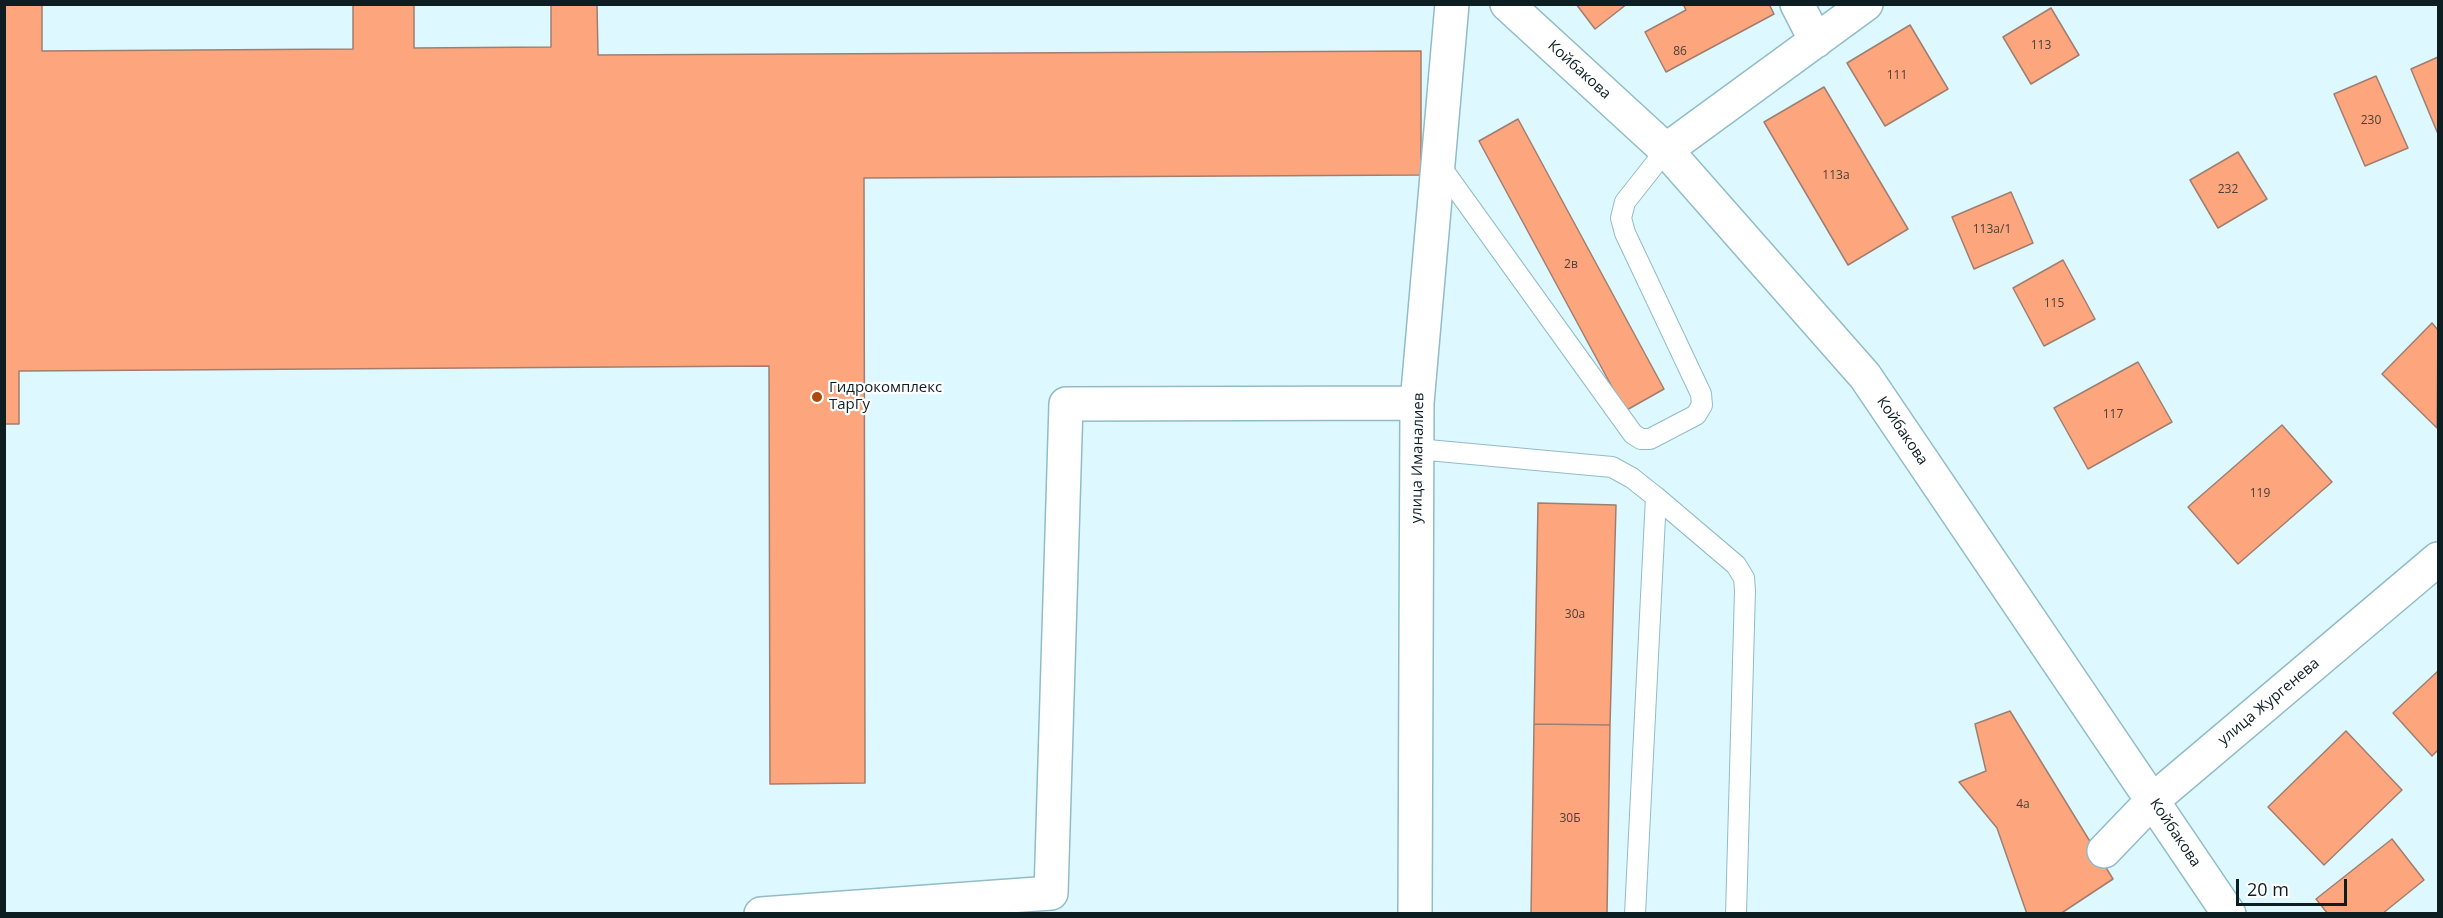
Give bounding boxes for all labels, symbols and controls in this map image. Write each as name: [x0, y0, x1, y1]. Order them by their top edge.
street label: Койбакова: [1544, 37, 1614, 103]
house number: 113: [2031, 39, 2051, 53]
house number: 86: [1673, 45, 1687, 59]
house number: 111: [1887, 69, 1907, 83]
house number: 230: [2361, 114, 2381, 128]
house number: 113а: [1822, 169, 1850, 183]
house number: 232: [2218, 183, 2238, 197]
house number: 113а/1: [1973, 223, 2011, 237]
house number: 2в: [1564, 258, 1578, 272]
house number: 115: [2044, 297, 2064, 311]
place label: Гидрокомплекс ТарГу: [829, 379, 942, 414]
marker: Гидрокомплекс ТарГу: [810, 390, 824, 404]
street label: улица Иманалиев: [1408, 392, 1428, 524]
street label: Койбакова: [1873, 393, 1931, 469]
house number: 117: [2103, 408, 2123, 422]
house number: 119: [2250, 487, 2270, 501]
house number: 30а: [1565, 608, 1585, 622]
street label: улица Жургенева: [2215, 655, 2323, 749]
street label: Койбакова: [2146, 795, 2204, 871]
house number: 4а: [2016, 798, 2030, 812]
house number: 30Б: [1559, 812, 1581, 826]
scale bar: [2239, 867, 2350, 905]
text: 20 m: [2247, 877, 2289, 901]

